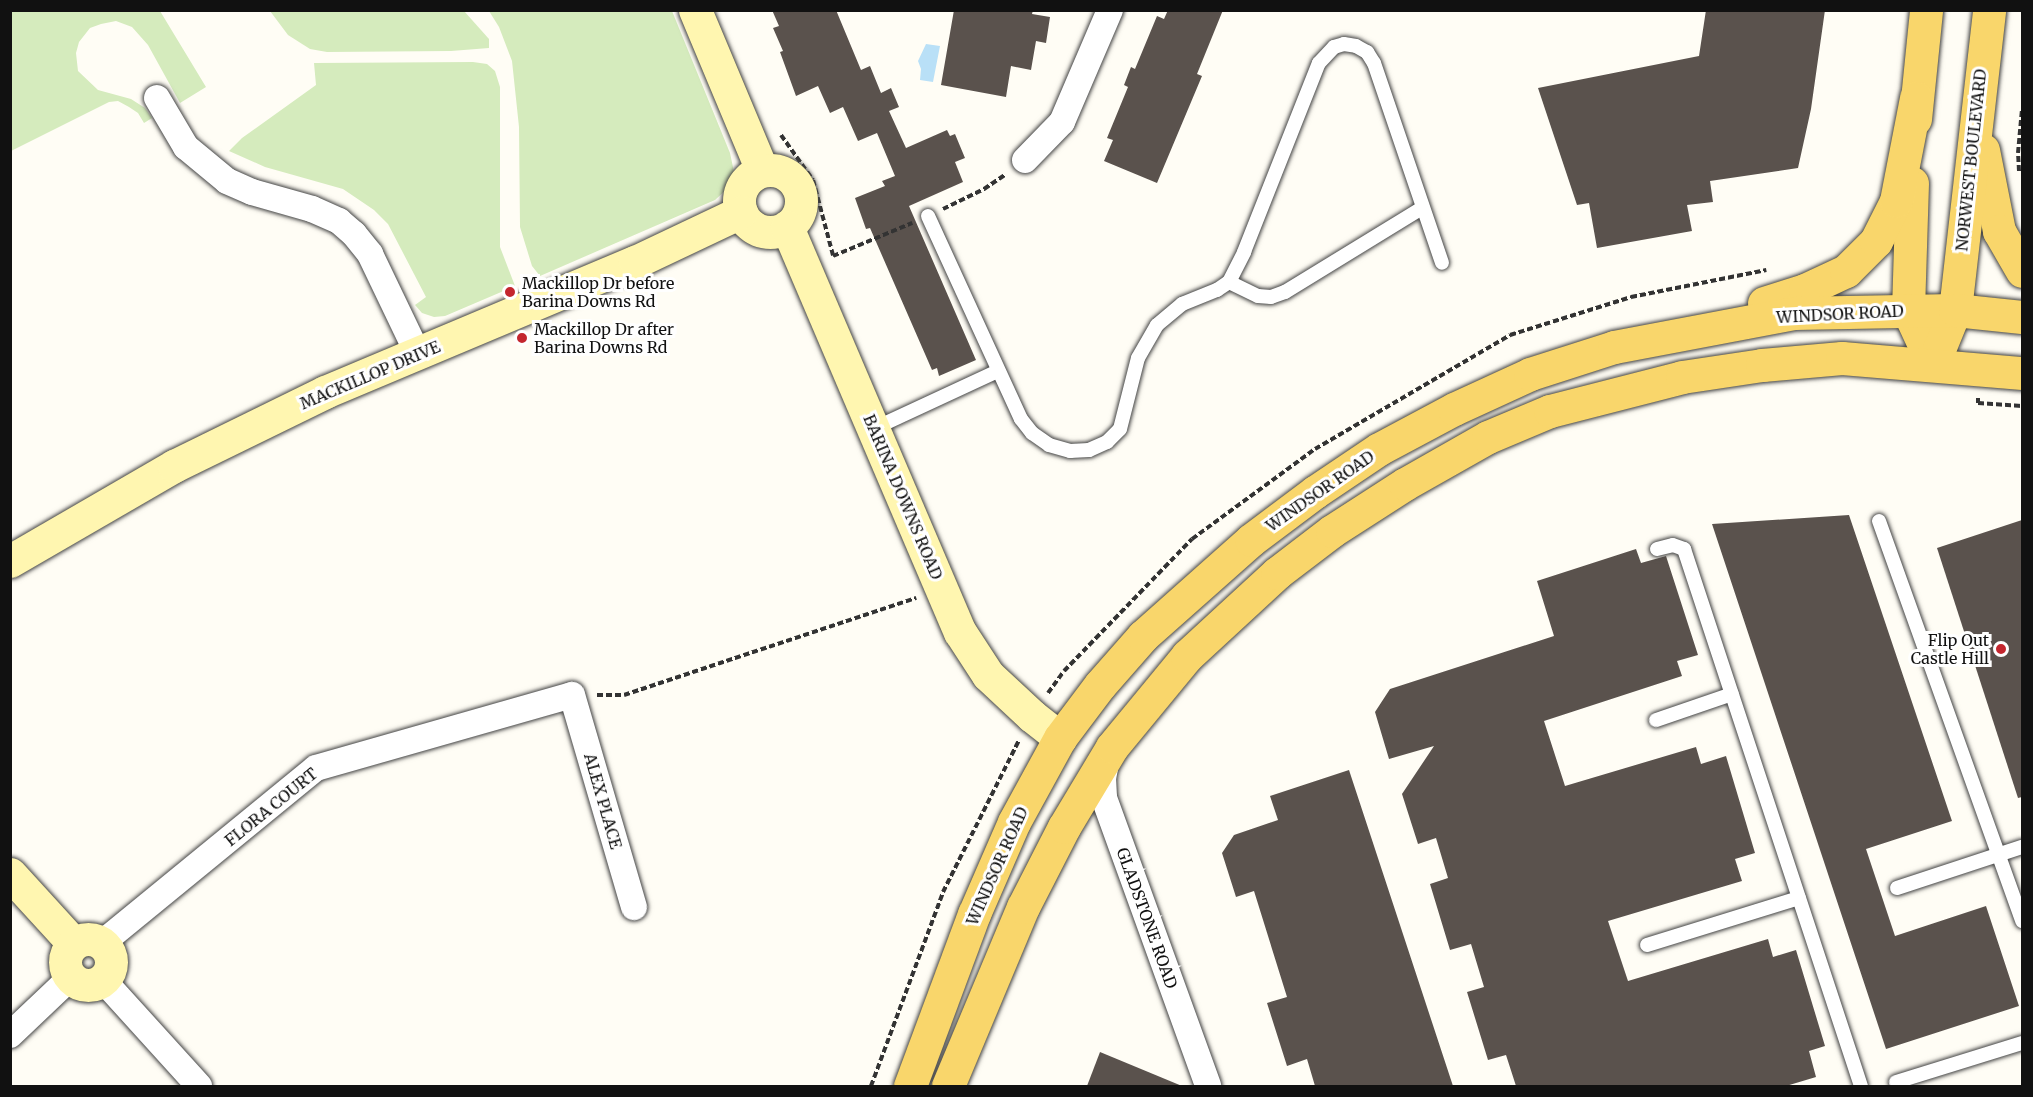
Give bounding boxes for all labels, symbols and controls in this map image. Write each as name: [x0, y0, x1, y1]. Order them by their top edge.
street label: NORWEST BOULEVARD: [1952, 68, 1990, 252]
place label: Mackillop Dr before Barina Downs Rd: [522, 273, 674, 311]
marker: Mackillop Dr before Barina Downs Rd: [503, 285, 517, 299]
street label: WINDSOR ROAD: [1776, 301, 1904, 327]
place label: Mackillop Dr after Barina Downs Rd: [534, 319, 674, 357]
marker: Mackillop Dr after Barina Downs Rd: [515, 331, 529, 345]
street label: MACKILLOP DRIVE: [297, 337, 443, 413]
street label: BARINA DOWNS ROAD: [859, 411, 947, 583]
street label: WINDSOR ROAD: [1262, 447, 1378, 535]
place label: Flip Out Castle Hill: [1911, 630, 1989, 668]
marker: Flip Out Castle Hill: [1994, 642, 2008, 656]
street label: ALEX PLACE: [580, 751, 626, 851]
street label: FLORA COURT: [221, 764, 321, 850]
street label: WINDSOR ROAD: [962, 804, 1032, 928]
street label: GLADSTONE ROAD: [1113, 845, 1181, 991]

